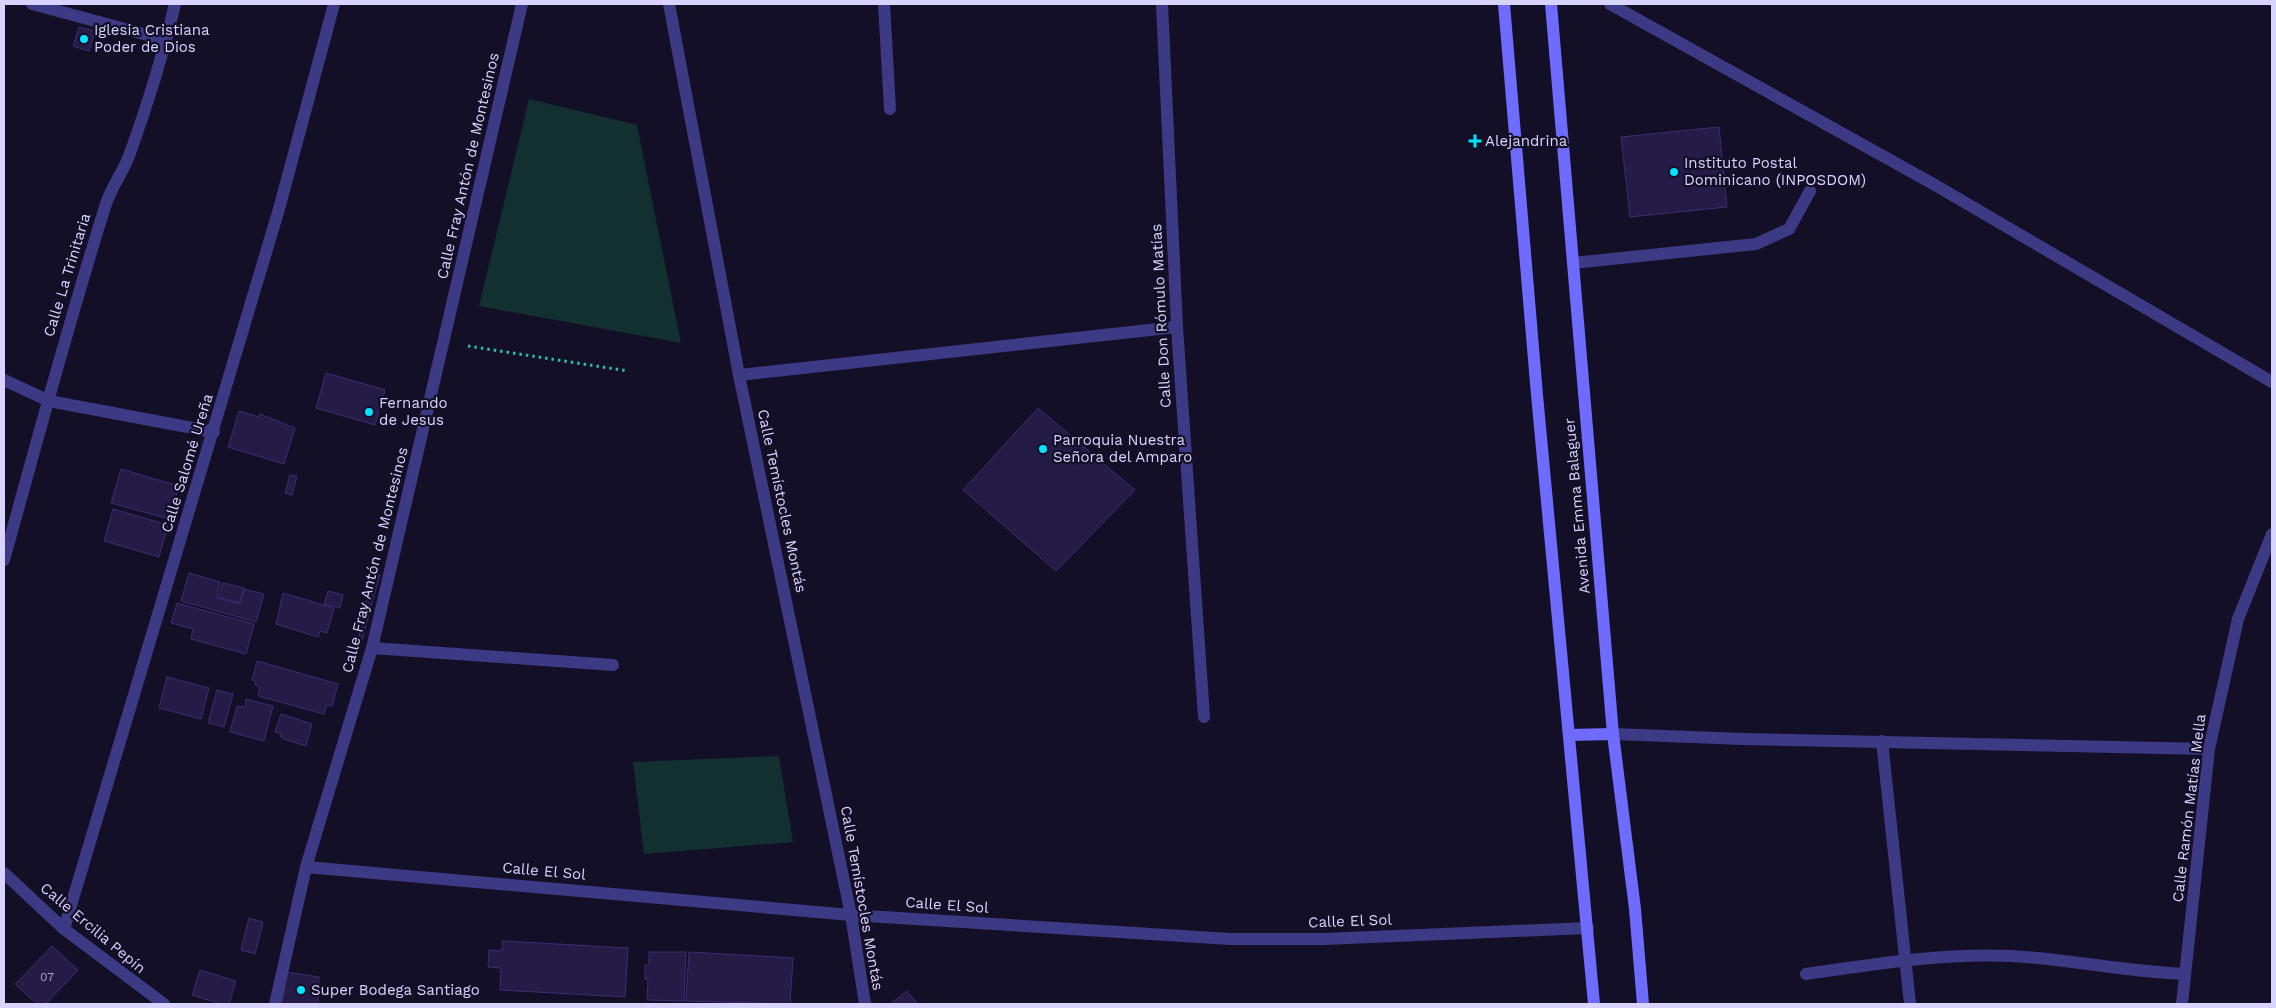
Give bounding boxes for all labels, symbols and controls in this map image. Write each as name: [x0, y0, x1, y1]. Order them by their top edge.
place label: Iglesia Cristiana Poder de Dios: [94, 21, 210, 56]
marker: Iglesia Cristiana Poder de Dios: [78, 33, 90, 45]
street label: Calle Fray Antón de Montesinos: [433, 51, 503, 281]
place label: Alejandrina: [1485, 132, 1568, 150]
marker: Alejandrina: [1469, 135, 1481, 147]
place label: Instituto Postal Dominicano (INPOSDOM): [1684, 154, 1866, 189]
marker: Instituto Postal Dominicano (INPOSDOM): [1668, 166, 1680, 178]
street label: Calle La Trinitaria: [40, 211, 95, 339]
street label: Calle Don Rómulo Matías: [1147, 223, 1175, 409]
street label: Calle Salomé Ureña: [157, 391, 217, 535]
place label: Fernando de Jesus: [379, 394, 448, 429]
marker: Fernando de Jesus: [363, 406, 375, 418]
street label: Calle Temístocles Montás: [754, 408, 810, 594]
street label: Avenida Emma Balaguer: [1560, 417, 1594, 595]
place label: Parroquia Nuestra Señora del Amparo: [1053, 431, 1192, 466]
marker: Parroquia Nuestra Señora del Amparo: [1037, 443, 1049, 455]
street label: Calle Fray Antón de Montesinos: [338, 445, 412, 675]
street label: Calle Ramón Matías Mella: [2169, 712, 2210, 903]
street label: Calle Temístocles Montás: [837, 804, 887, 992]
street label: Calle El Sol: [502, 858, 587, 884]
street label: Calle Ercilia Pepín: [37, 879, 149, 977]
street label: Calle El Sol: [905, 893, 990, 917]
street label: Calle El Sol: [1308, 911, 1393, 931]
house number: 07: [40, 970, 54, 984]
place label: Super Bodega Santiago: [311, 981, 480, 999]
marker: Super Bodega Santiago: [295, 984, 307, 996]

